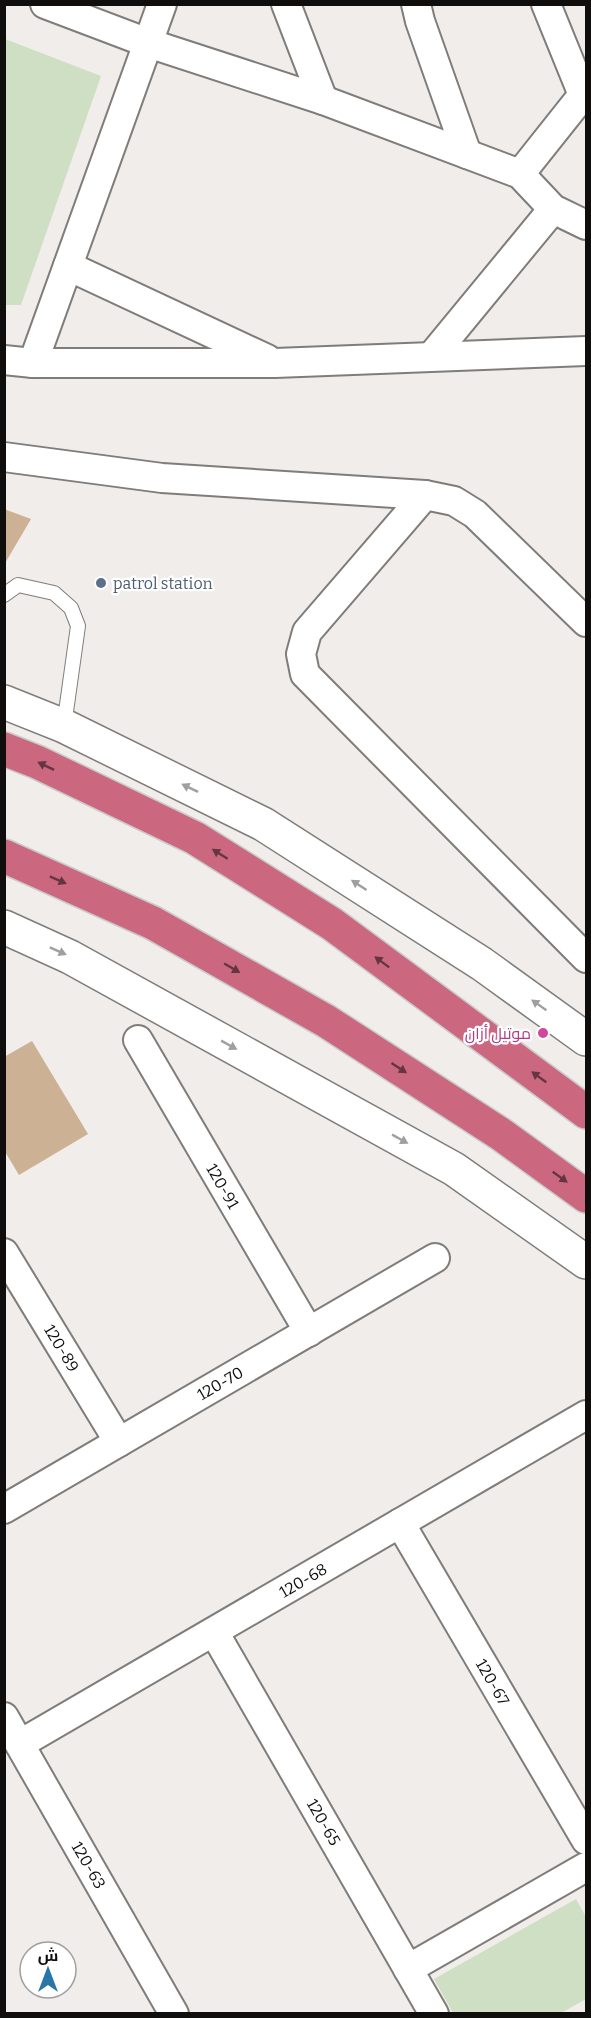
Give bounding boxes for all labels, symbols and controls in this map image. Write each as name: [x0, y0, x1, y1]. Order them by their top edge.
place label: patrol station: [113, 574, 213, 593]
marker: patrol station: [94, 576, 108, 590]
one-way arrow: [38, 761, 55, 770]
one-way arrow: [182, 784, 199, 793]
one-way arrow: [212, 848, 228, 859]
one-way arrow: [49, 875, 67, 885]
one-way arrow: [351, 880, 367, 891]
one-way arrow: [49, 947, 66, 956]
one-way arrow: [375, 956, 391, 968]
one-way arrow: [224, 962, 240, 973]
one-way arrow: [531, 999, 547, 1011]
place label: موتيل أزان: [465, 1024, 531, 1044]
marker: موتيل أزان: [536, 1026, 550, 1040]
one-way arrow: [221, 1040, 238, 1050]
one-way arrow: [391, 1063, 407, 1074]
one-way arrow: [532, 1072, 547, 1084]
one-way arrow: [391, 1134, 408, 1144]
street label: 120-91: [202, 1160, 243, 1212]
one-way arrow: [553, 1171, 568, 1183]
street label: 120-89: [40, 1321, 83, 1375]
street label: 120-70: [194, 1363, 247, 1404]
street label: 120-68: [276, 1559, 330, 1602]
street label: 120-67: [472, 1656, 513, 1709]
street label: 120-65: [303, 1796, 344, 1849]
street label: 120-63: [68, 1838, 110, 1892]
north arrow: [18, 1940, 78, 2000]
text: ش: [38, 1946, 58, 1965]

